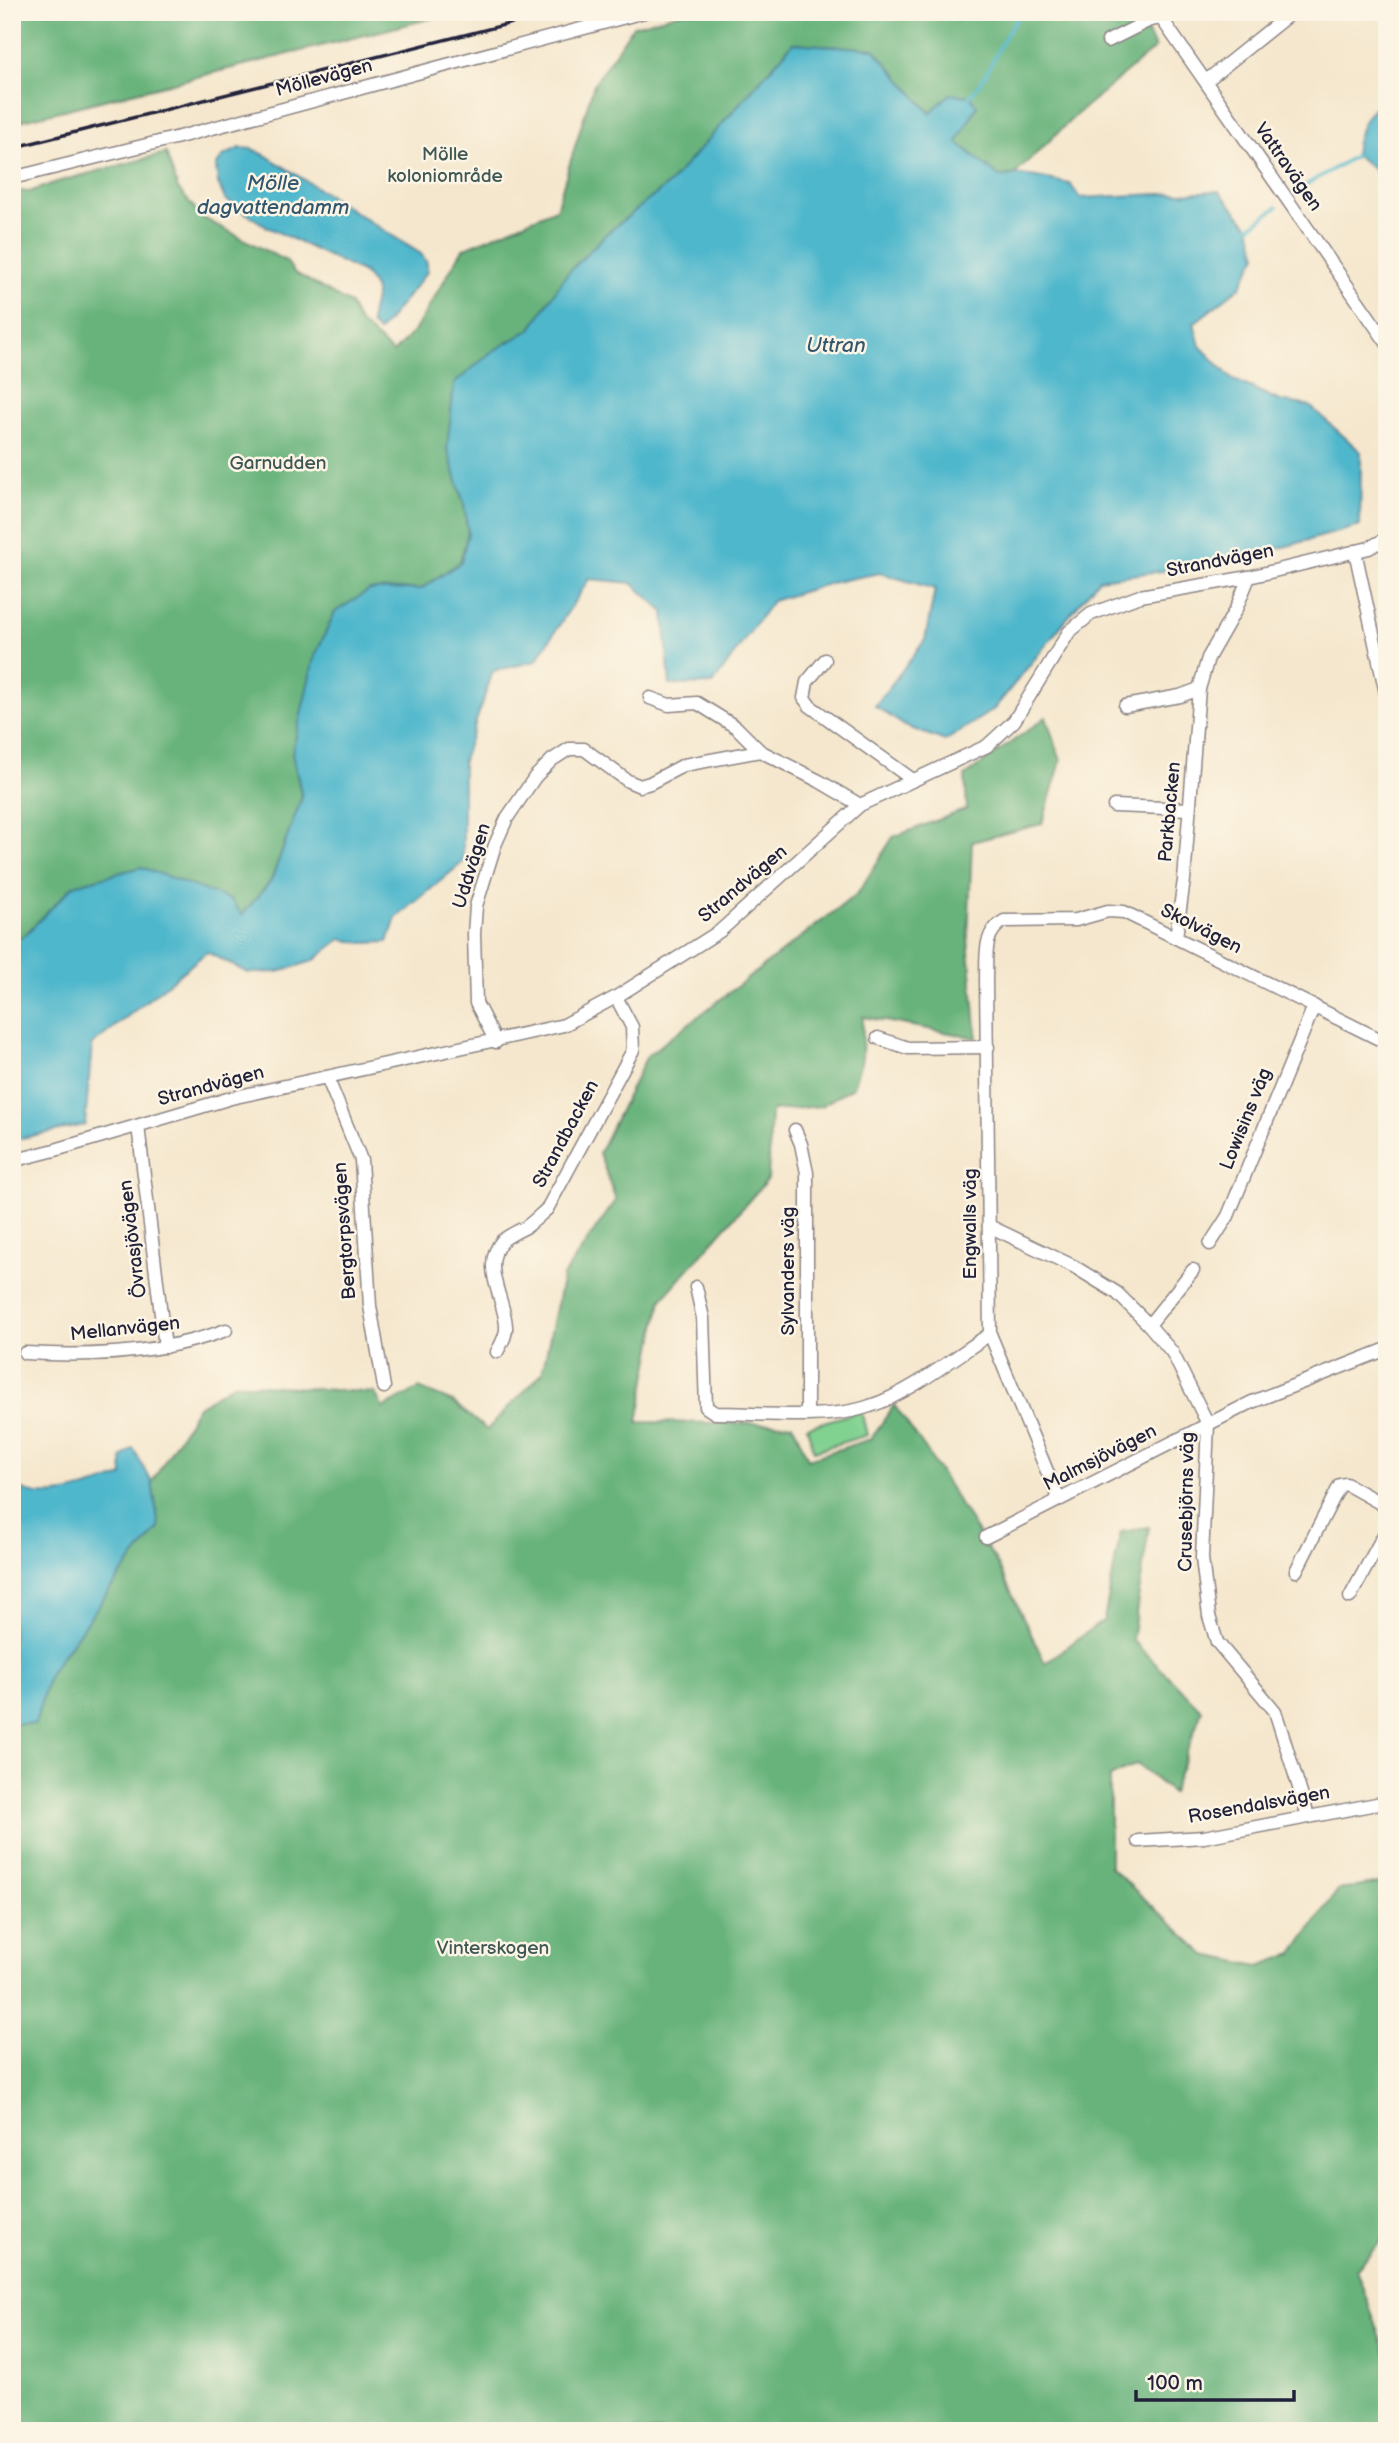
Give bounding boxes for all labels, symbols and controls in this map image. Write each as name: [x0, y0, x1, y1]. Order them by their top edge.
street label: Möllevägen: [273, 54, 375, 102]
street label: Vattravägen: [1249, 118, 1327, 216]
park label: Mölle koloniområde: [387, 143, 503, 188]
water label: Mölle dagvattendamm: [197, 171, 349, 220]
water label: Uttran: [806, 333, 866, 358]
park label: Garnudden: [230, 452, 326, 475]
street label: Strandvägen: [1164, 539, 1276, 583]
street label: Parkbacken: [1154, 761, 1186, 863]
street label: Uddvägen: [448, 820, 496, 912]
street label: Strandvägen: [694, 840, 792, 928]
street label: Skolvägen: [1156, 899, 1246, 959]
street label: Strandvägen: [155, 1061, 267, 1111]
street label: Lowisins väg: [1215, 1065, 1277, 1173]
street label: Strandbacken: [528, 1076, 604, 1192]
street label: Bergtorpsvägen: [329, 1162, 361, 1300]
street label: Engwalls väg: [959, 1168, 982, 1280]
street label: Övrasjövägen: [114, 1179, 152, 1299]
street label: Sylvanders väg: [777, 1207, 800, 1335]
street label: Mellanvägen: [69, 1312, 181, 1346]
street label: Malmsjövägen: [1039, 1420, 1161, 1496]
street label: Crusebjörns väg: [1174, 1432, 1200, 1572]
street label: Rosendalsvägen: [1186, 1781, 1332, 1829]
park label: Vinterskogen: [437, 1937, 549, 1960]
scale bar: [1136, 2359, 1294, 2403]
text: 100 m: [1147, 2371, 1203, 2396]

